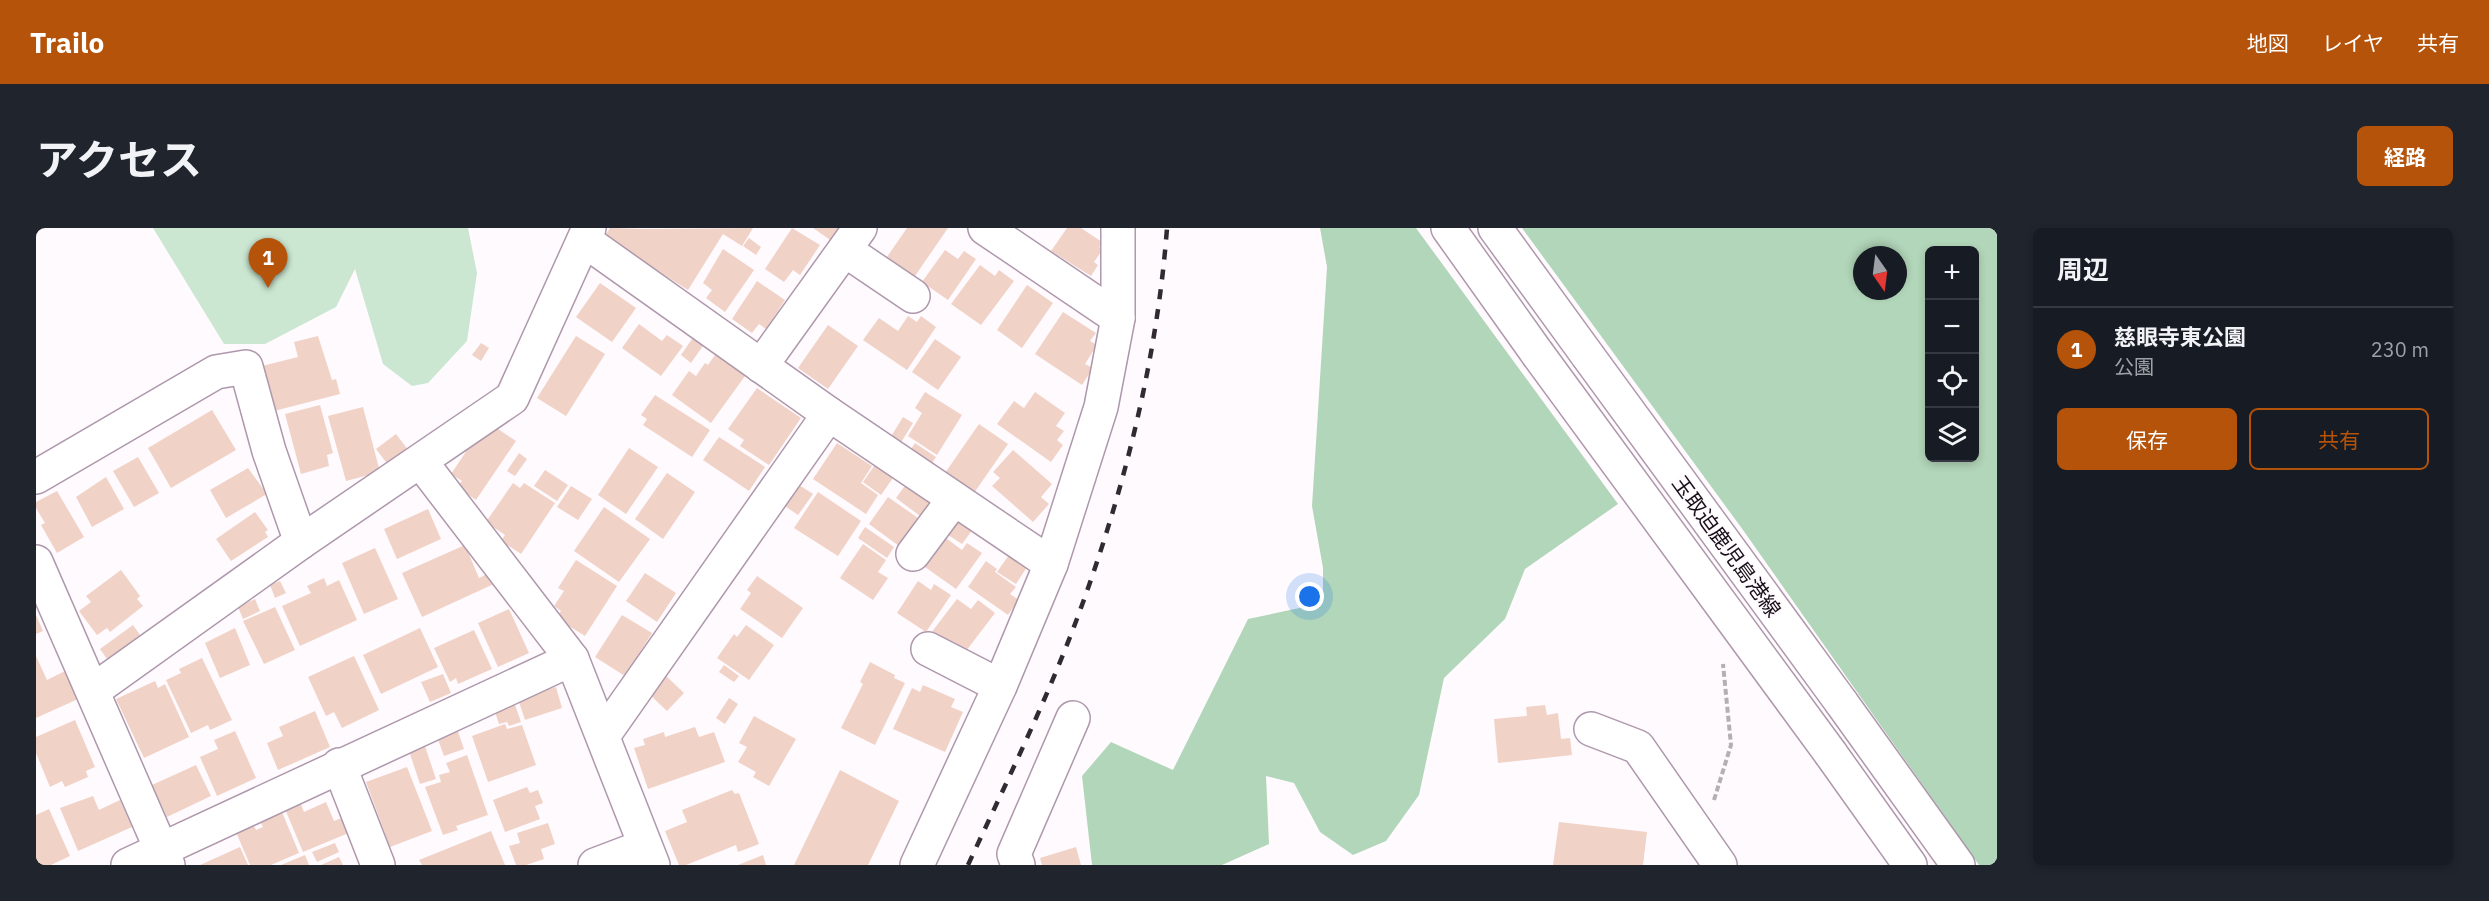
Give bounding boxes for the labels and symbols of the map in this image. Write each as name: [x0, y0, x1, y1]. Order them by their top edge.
pin: 1: [248, 238, 288, 288]
north arrow: [1853, 246, 1907, 300]
street label: 玉取迫鹿児島港線: [1666, 470, 1788, 622]
your location: [1295, 582, 1324, 611]

